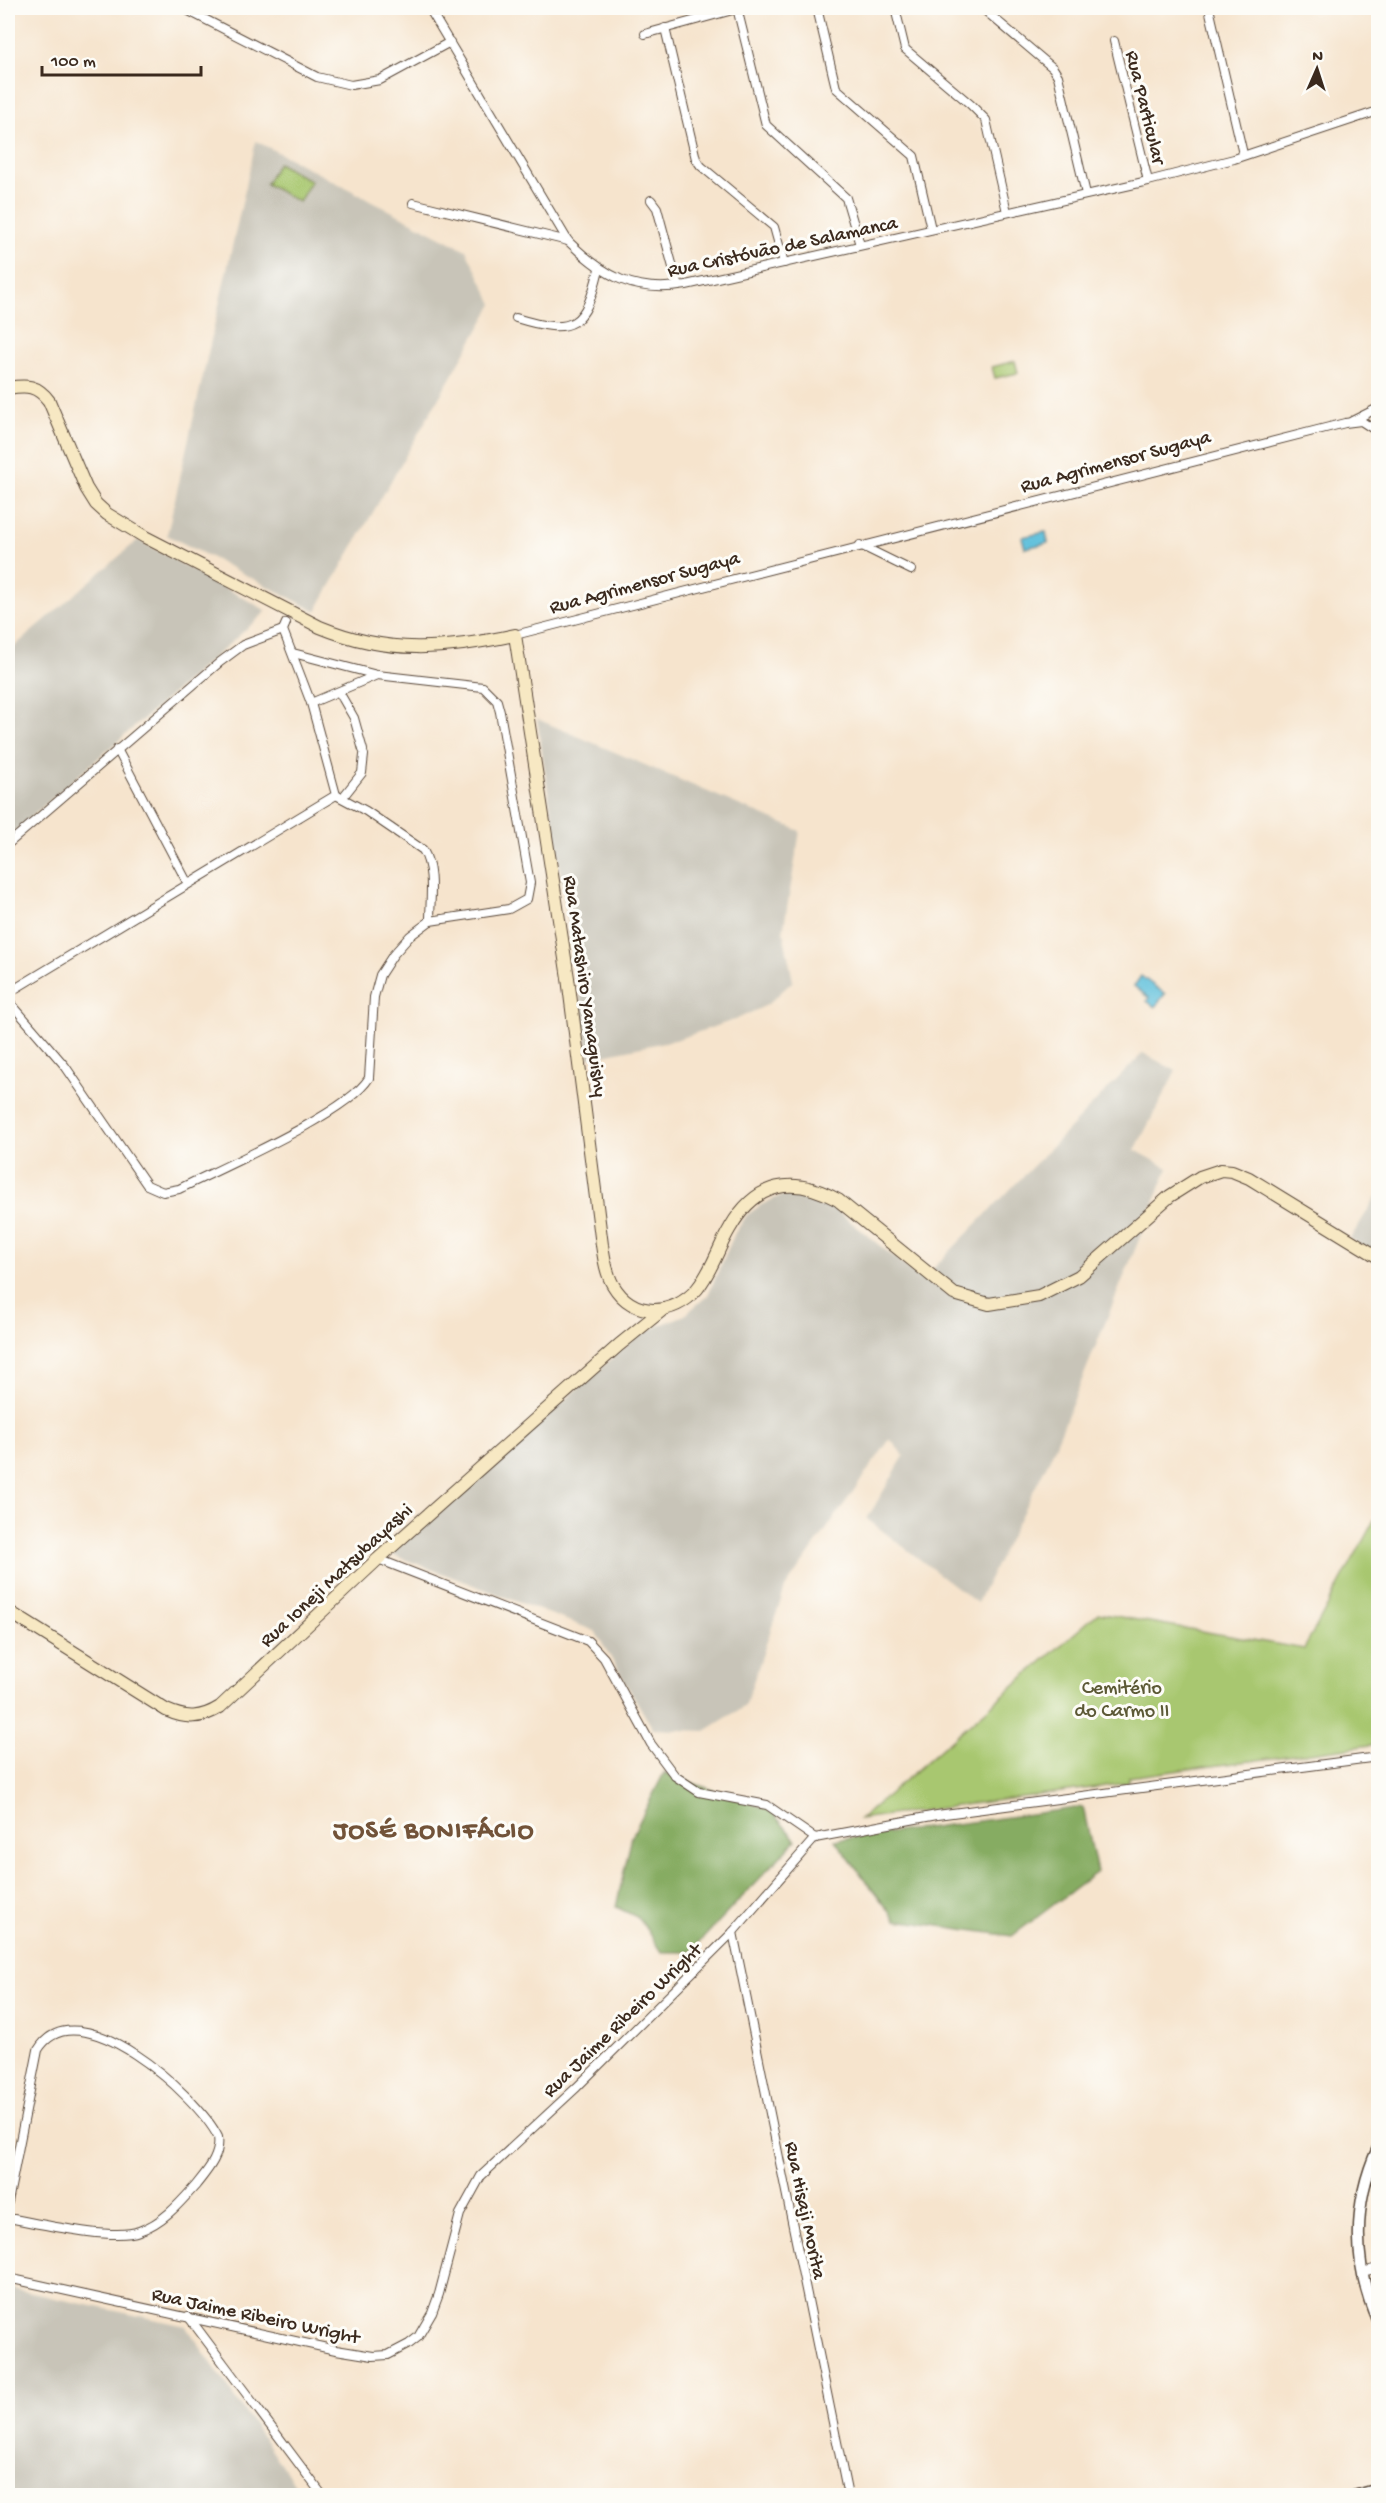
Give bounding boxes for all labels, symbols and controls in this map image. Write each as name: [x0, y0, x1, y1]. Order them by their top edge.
scale bar: [42, 39, 201, 77]
north arrow: [1287, 39, 1347, 99]
text: N: [1312, 48, 1324, 67]
street label: Rua Particular: [1118, 49, 1169, 169]
text: 100 m: [50, 52, 96, 73]
street label: Rua Cristóvão de Salamanca: [666, 213, 901, 284]
street label: Rua Agrimensor Sugaya: [1018, 427, 1214, 500]
street label: Rua Agrimensor Sugaya: [547, 548, 743, 621]
street label: Rua Matashiro Yamaguishy: [557, 874, 610, 1099]
street label: Rua Ioneji Matsubayashi: [256, 1500, 419, 1653]
park label: Cemitério do Carmo II: [1075, 1678, 1169, 1724]
district label: JOSÉ BONIFÁCIO: [332, 1816, 535, 1848]
street label: Rua Jaime Ribeiro Wright: [539, 1938, 709, 2103]
street label: Rua Hisaji Morita: [778, 2140, 830, 2282]
street label: Rua Jaime Ribeiro Wright: [149, 2284, 363, 2351]

